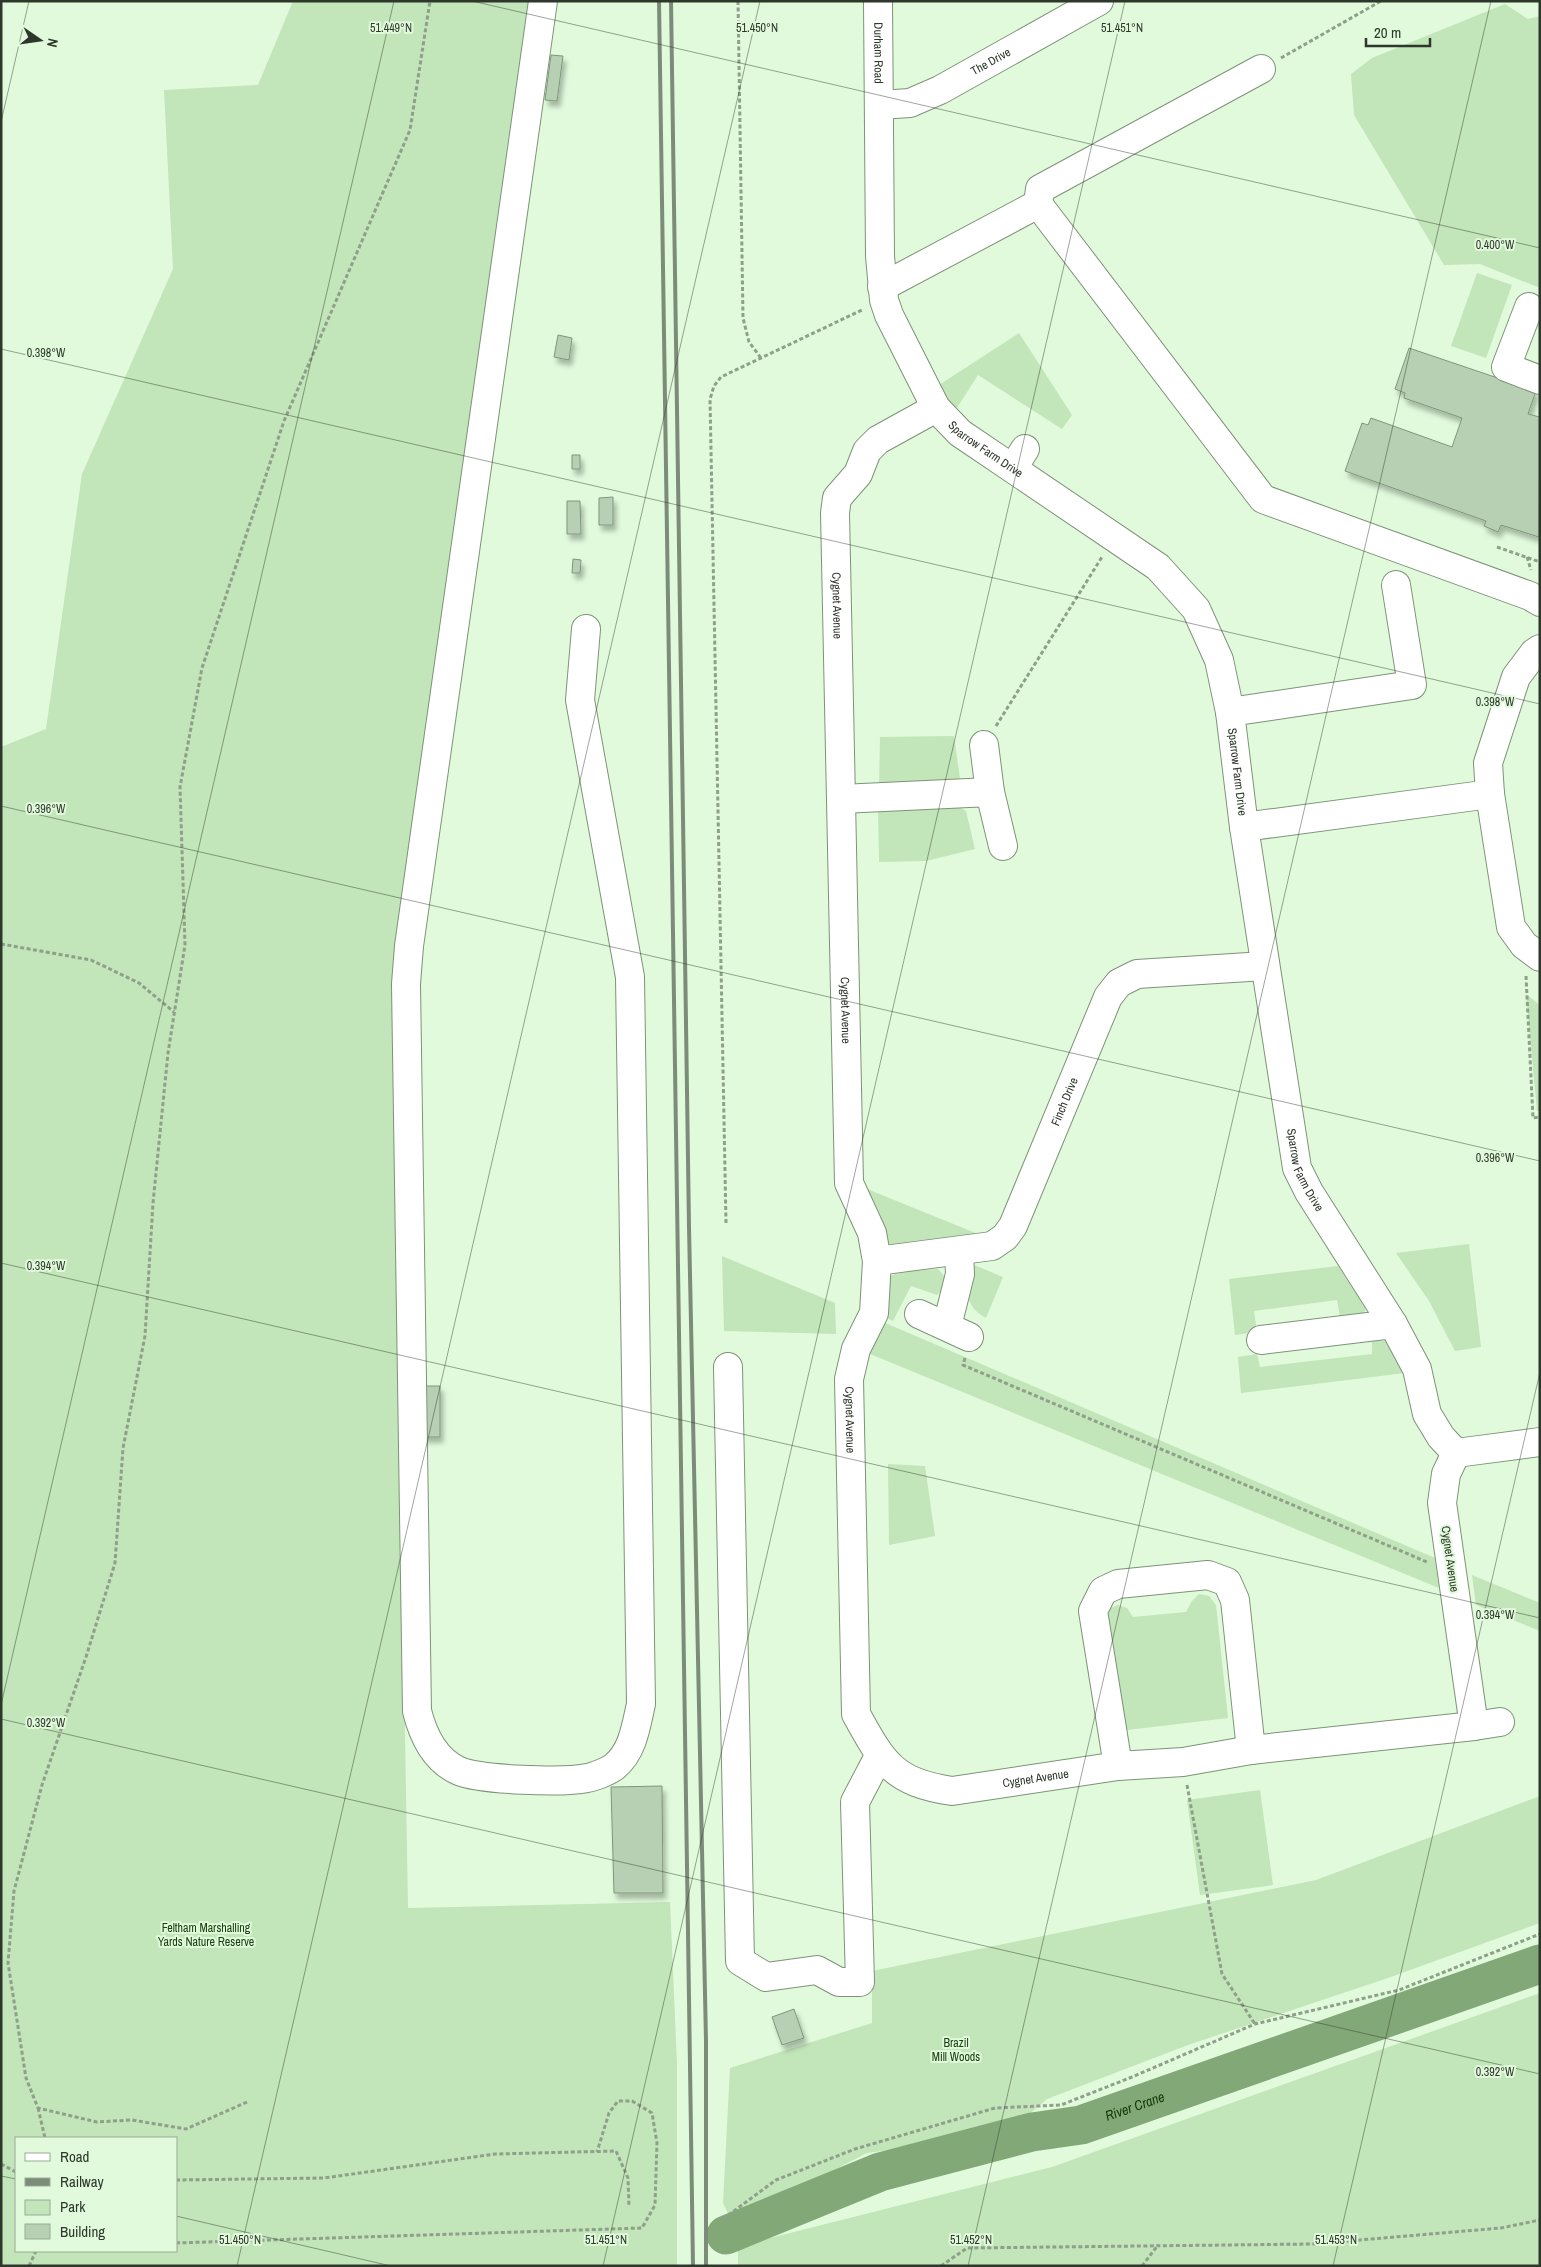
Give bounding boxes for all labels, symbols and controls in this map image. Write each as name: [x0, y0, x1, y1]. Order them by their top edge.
north arrow: [15, 15, 65, 65]
scale bar: [1366, 15, 1430, 47]
text: 51.449°N: [370, 20, 412, 36]
text: 51.450°N: [736, 20, 778, 36]
text: 51.451°N: [1101, 20, 1143, 36]
street label: Durham Road: [870, 22, 887, 84]
text: 20 m: [1374, 22, 1401, 43]
text: N: [43, 37, 62, 49]
street label: The Drive: [968, 44, 1014, 79]
text: 0.400°W: [1476, 237, 1515, 253]
text: 0.398°W: [27, 345, 66, 361]
street label: Sparrow Farm Drive: [945, 417, 1026, 481]
street label: Cygnet Avenue: [828, 572, 846, 639]
text: 0.398°W: [1476, 694, 1515, 710]
street label: Sparrow Farm Drive: [1224, 727, 1251, 817]
text: 0.396°W: [27, 801, 66, 817]
street label: Cygnet Avenue: [837, 977, 854, 1044]
street label: Finch Drive: [1047, 1075, 1082, 1128]
street label: Sparrow Farm Drive: [1283, 1127, 1327, 1215]
text: 0.396°W: [1476, 1150, 1515, 1166]
text: 0.394°W: [27, 1258, 66, 1274]
street label: Cygnet Avenue: [841, 1386, 859, 1453]
street label: Cygnet Avenue: [1437, 1525, 1463, 1593]
text: 0.394°W: [1476, 1607, 1515, 1623]
text: 0.392°W: [27, 1715, 66, 1731]
street label: Cygnet Avenue: [1001, 1766, 1070, 1791]
park label: Feltham Marshalling Yards Nature Reserve: [158, 1920, 254, 1950]
park label: Brazil Mill Woods: [932, 2035, 980, 2065]
text: 0.392°W: [1476, 2064, 1515, 2080]
water label: River Crane: [1103, 2087, 1167, 2125]
legend: [15, 2137, 178, 2252]
text: Road: [60, 2146, 89, 2167]
text: Railway: [60, 2171, 105, 2192]
text: Park: [60, 2196, 86, 2217]
text: Building: [60, 2221, 105, 2242]
text: 51.450°N: [219, 2232, 261, 2248]
text: 51.451°N: [585, 2232, 627, 2248]
text: 51.452°N: [950, 2232, 992, 2248]
text: 51.453°N: [1315, 2232, 1357, 2248]

